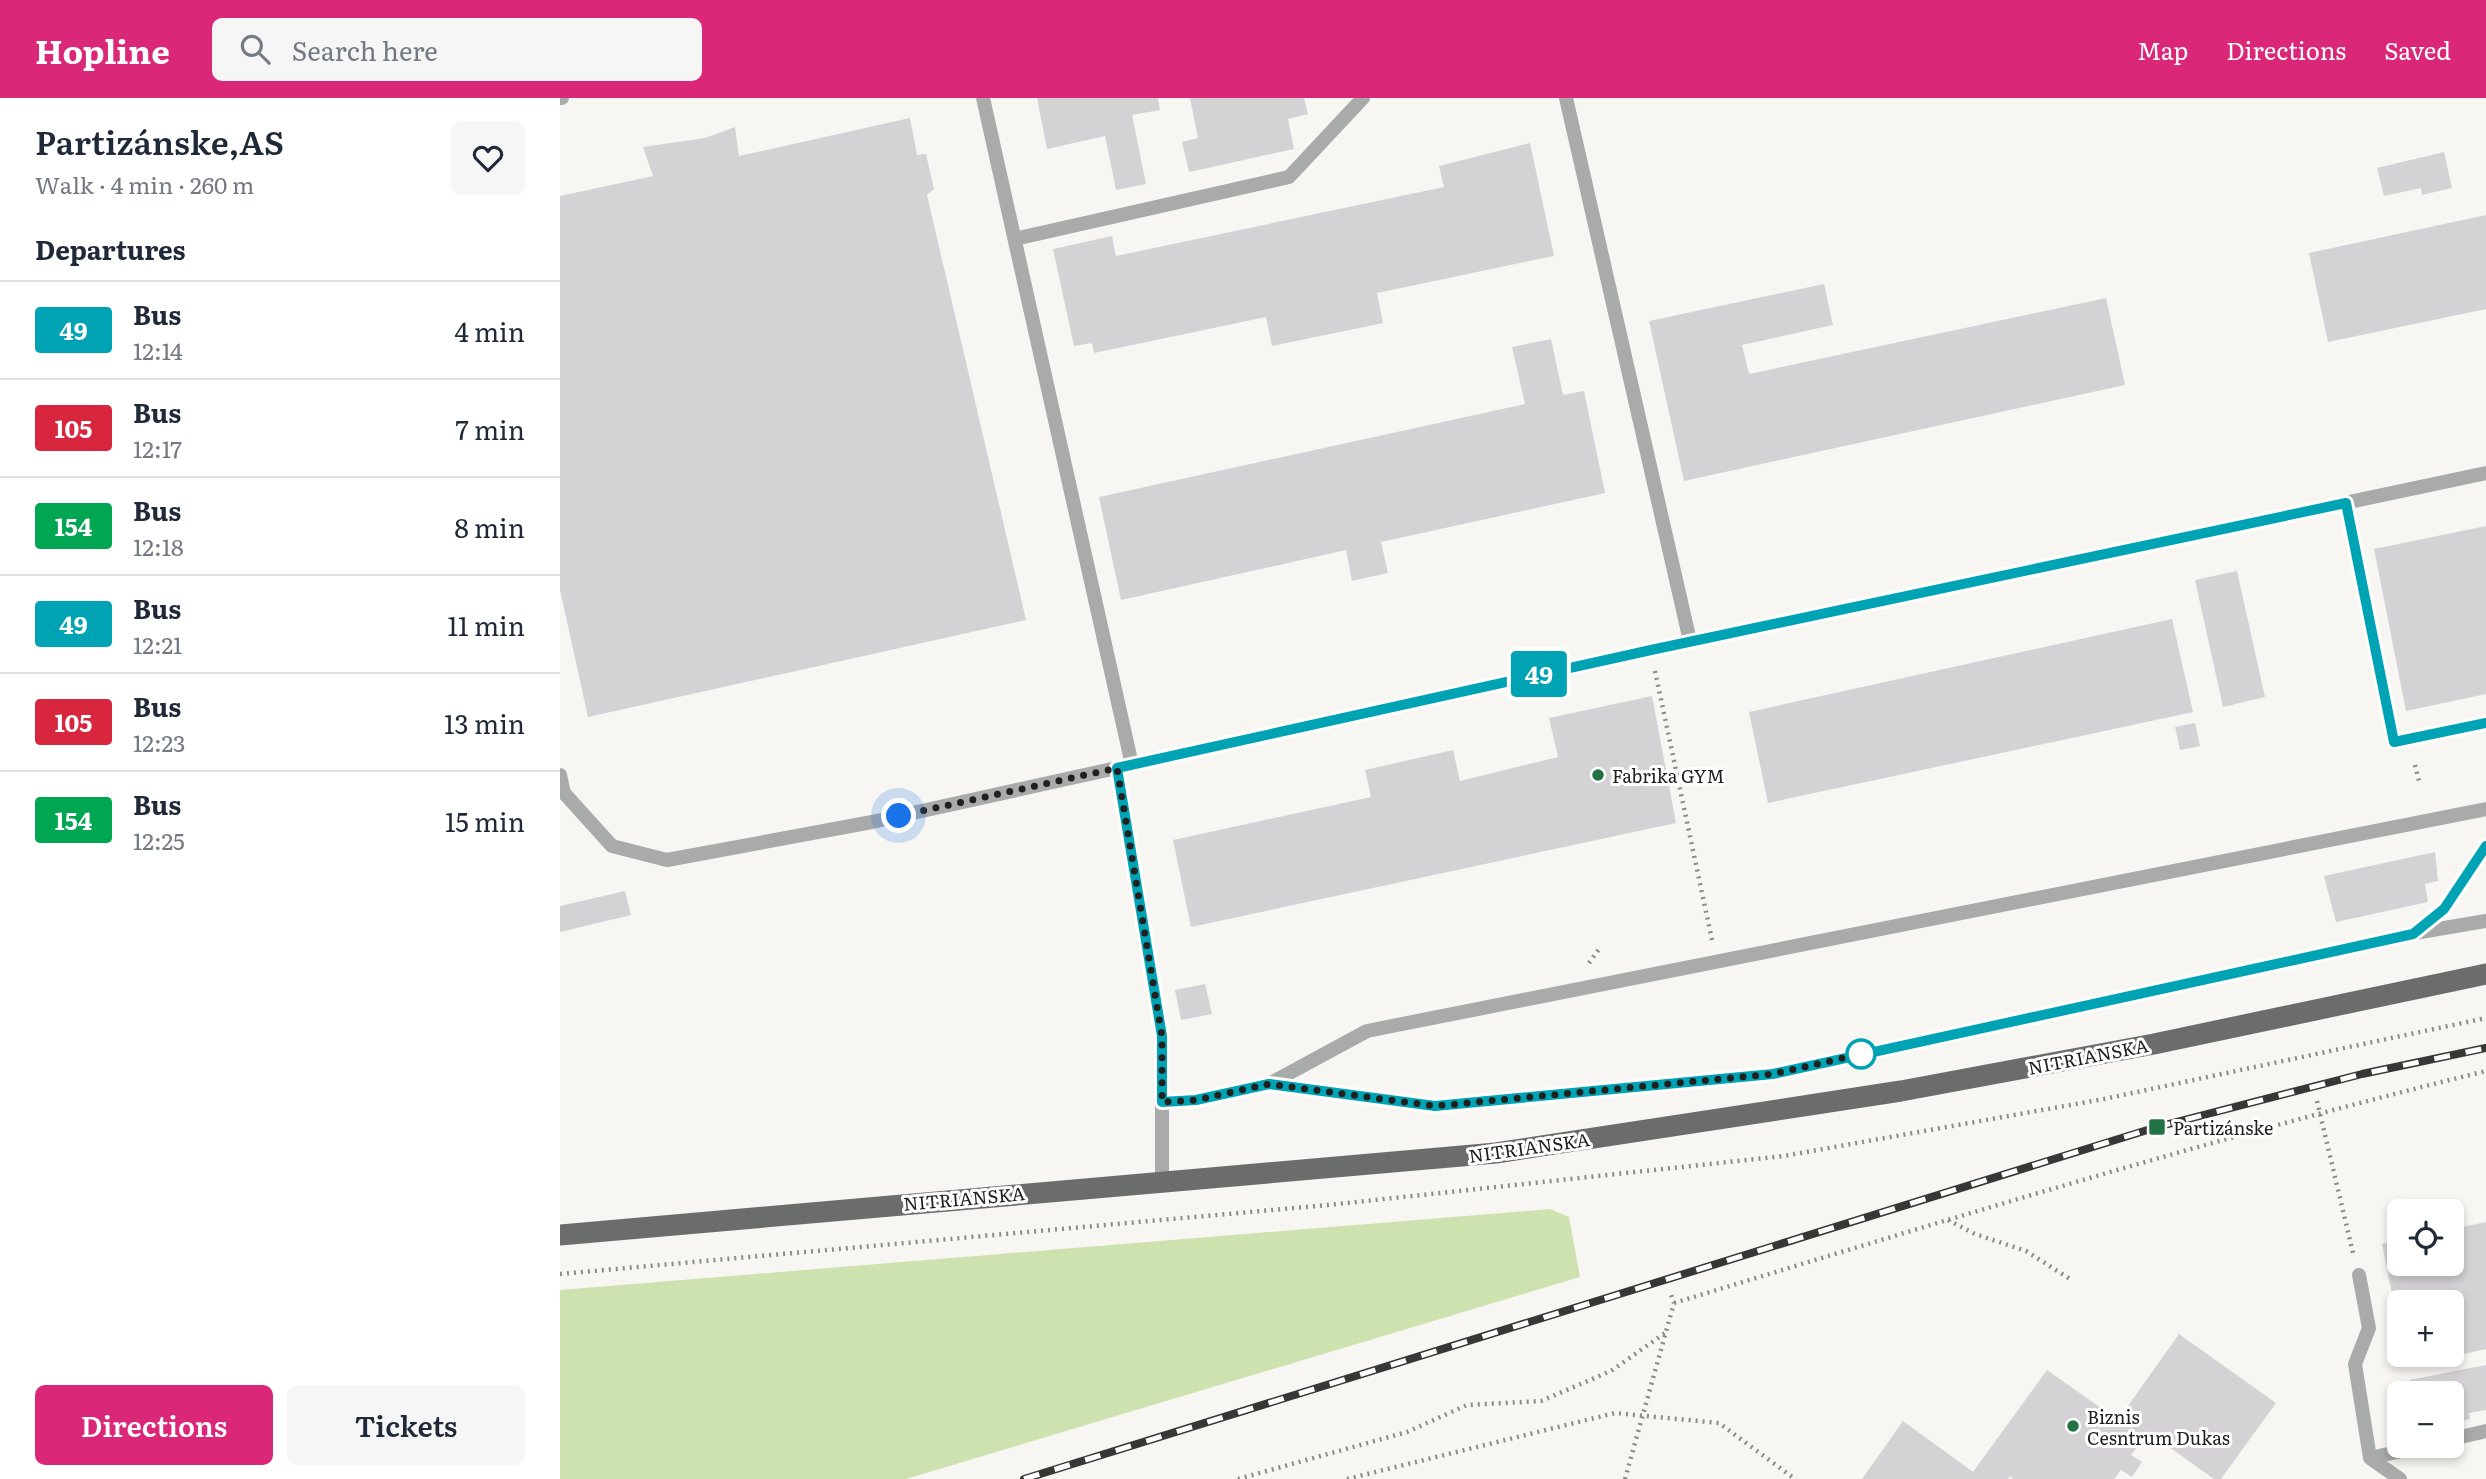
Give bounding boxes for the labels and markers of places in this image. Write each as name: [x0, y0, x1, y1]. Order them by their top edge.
place label: Fabrika GYM: [1612, 762, 1725, 789]
marker: Fabrika GYM: [1590, 767, 1606, 783]
unlabelled marker: [1846, 1039, 1876, 1069]
place label: Partizánske: [2173, 1114, 2273, 1141]
marker: Partizánske: [2147, 1117, 2167, 1137]
place label: Biznis Cesntrum Dukas: [2087, 1403, 2230, 1451]
marker: Biznis Cesntrum Dukas: [2065, 1418, 2081, 1434]

